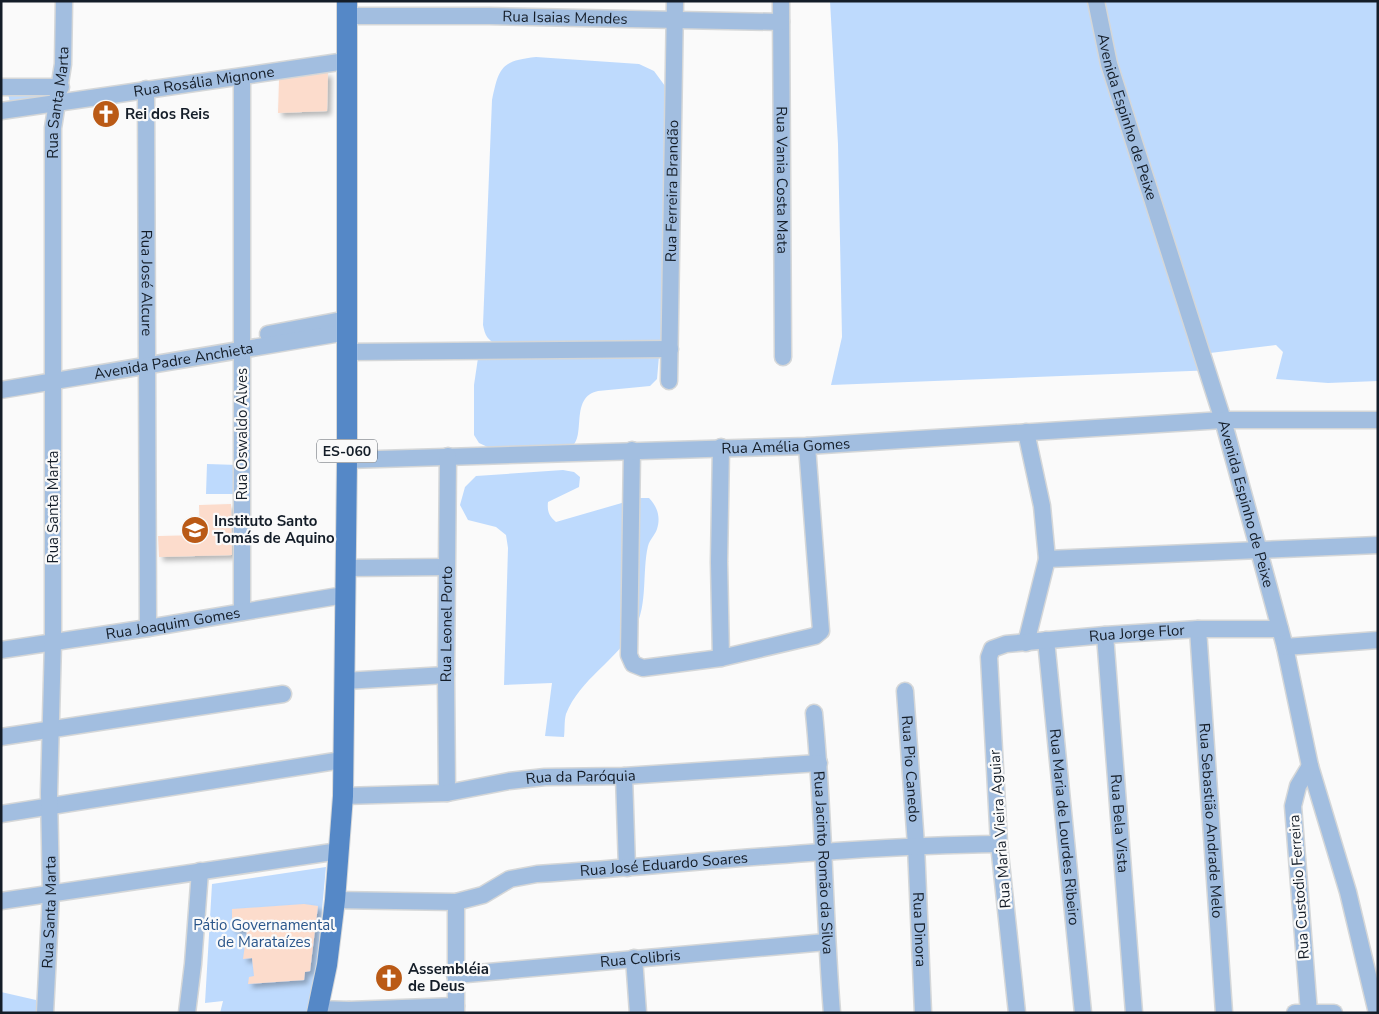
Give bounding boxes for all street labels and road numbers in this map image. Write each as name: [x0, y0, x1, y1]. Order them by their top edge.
street label: Rua Isaias Mendes: [502, 6, 628, 29]
street label: Avenida Espinho de Peixe: [1093, 32, 1162, 202]
street label: Rua Santa Marta: [43, 46, 73, 159]
street label: Rua Rosália Mignone: [132, 62, 276, 102]
street label: Rua Vania Costa Mata: [772, 106, 792, 254]
street label: Rua Ferreira Brandão: [661, 120, 683, 262]
street label: Rua José Alcure: [137, 230, 157, 336]
street label: Avenida Padre Anchieta: [92, 338, 255, 384]
street label: Rua Oswaldo Alves: [232, 368, 252, 500]
street label: Avenida Espinho de Peixe: [1213, 418, 1278, 590]
street label: Rua Amélia Gomes: [721, 433, 851, 459]
road number: ES-060: [317, 440, 377, 462]
street label: Rua Santa Marta: [43, 451, 63, 563]
street label: Rua Leonel Porto: [436, 566, 457, 682]
street label: Rua Joaquim Gomes: [104, 603, 242, 644]
street label: Rua Jorge Flor: [1088, 620, 1186, 646]
street label: Rua Pio Canedo: [897, 715, 924, 823]
street label: Rua Sebastião Andrade Melo: [1194, 722, 1228, 919]
street label: Rua Maria de Lourdes Ribeiro: [1045, 728, 1084, 926]
street label: Rua Maria Vieira Aguiar: [984, 748, 1016, 909]
street label: Rua da Paróquia: [525, 765, 636, 789]
street label: Rua Jacinto Romão da Silva: [809, 770, 838, 955]
street label: Rua Bela Vista: [1106, 773, 1133, 873]
street label: Rua Custodio Ferreira: [1284, 814, 1314, 960]
street label: Rua José Eduardo Soares: [579, 848, 749, 881]
street label: Rua Santa Marta: [37, 856, 61, 969]
street label: Rua Dinora: [908, 892, 931, 967]
street label: Rua Colibris: [599, 945, 681, 972]

